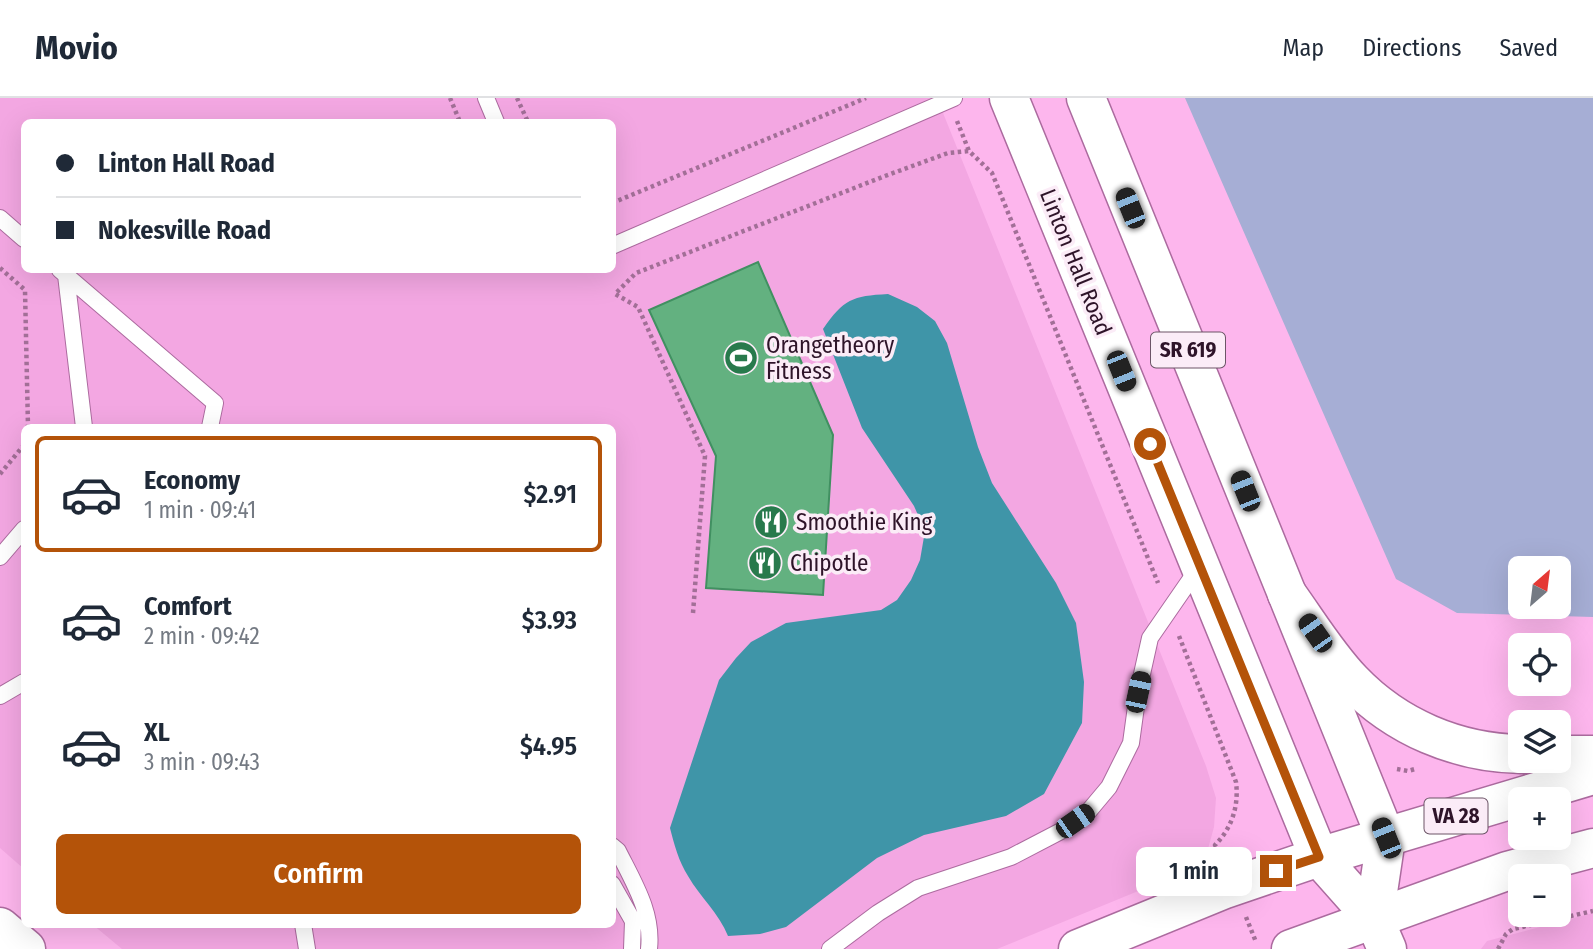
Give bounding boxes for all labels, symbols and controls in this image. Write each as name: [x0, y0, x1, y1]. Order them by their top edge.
text: Movio: [35, 28, 118, 68]
text: Map: [1283, 34, 1324, 62]
text: Directions: [1362, 34, 1461, 62]
text: Saved: [1499, 34, 1558, 62]
text: Linton Hall Road: [98, 148, 275, 179]
street label: Linton Hall Road: [1034, 185, 1118, 339]
car: [1113, 185, 1148, 231]
text: Nokesville Road: [98, 215, 271, 246]
place label: Orangetheory Fitness: [766, 331, 895, 385]
road number: SR 619: [1151, 332, 1225, 368]
sports icon: Orangetheory Fitness: [722, 339, 760, 377]
car: [1104, 348, 1139, 394]
route start: [1134, 428, 1166, 460]
icon: car: [60, 463, 123, 526]
text: Economy: [144, 465, 240, 496]
car: [1228, 468, 1263, 514]
text: $2.91: [524, 479, 577, 510]
text: 1 min · 09:41: [144, 496, 256, 524]
restaurant icon: Smoothie King: [752, 503, 790, 541]
place label: Smoothie King: [796, 508, 933, 536]
restaurant icon: Chipotle: [746, 544, 784, 582]
place label: Chipotle: [790, 549, 868, 577]
north arrow: [1508, 556, 1572, 620]
map controls: [1508, 556, 1571, 927]
icon: car: [60, 589, 123, 652]
text: Comfort: [144, 591, 232, 622]
text: $3.93: [522, 605, 577, 636]
car: [1295, 610, 1336, 656]
text: 2 min · 09:42: [144, 622, 260, 650]
button: locate: [1508, 633, 1571, 696]
car: [1124, 669, 1153, 715]
button: layers: [1508, 710, 1571, 773]
icon: car: [60, 715, 123, 778]
text: XL: [144, 717, 170, 748]
text: $4.95: [520, 731, 577, 762]
text: 3 min · 09:43: [144, 748, 260, 776]
button: +: [1508, 787, 1571, 850]
road number: VA 28: [1424, 798, 1488, 834]
car: [1052, 800, 1099, 842]
car: [1369, 815, 1404, 861]
button: Confirm: [56, 834, 581, 914]
callout: 1 min: [1136, 846, 1252, 896]
route end: [1260, 855, 1292, 887]
text: 1 min: [1169, 857, 1219, 885]
button: −: [1508, 864, 1571, 927]

